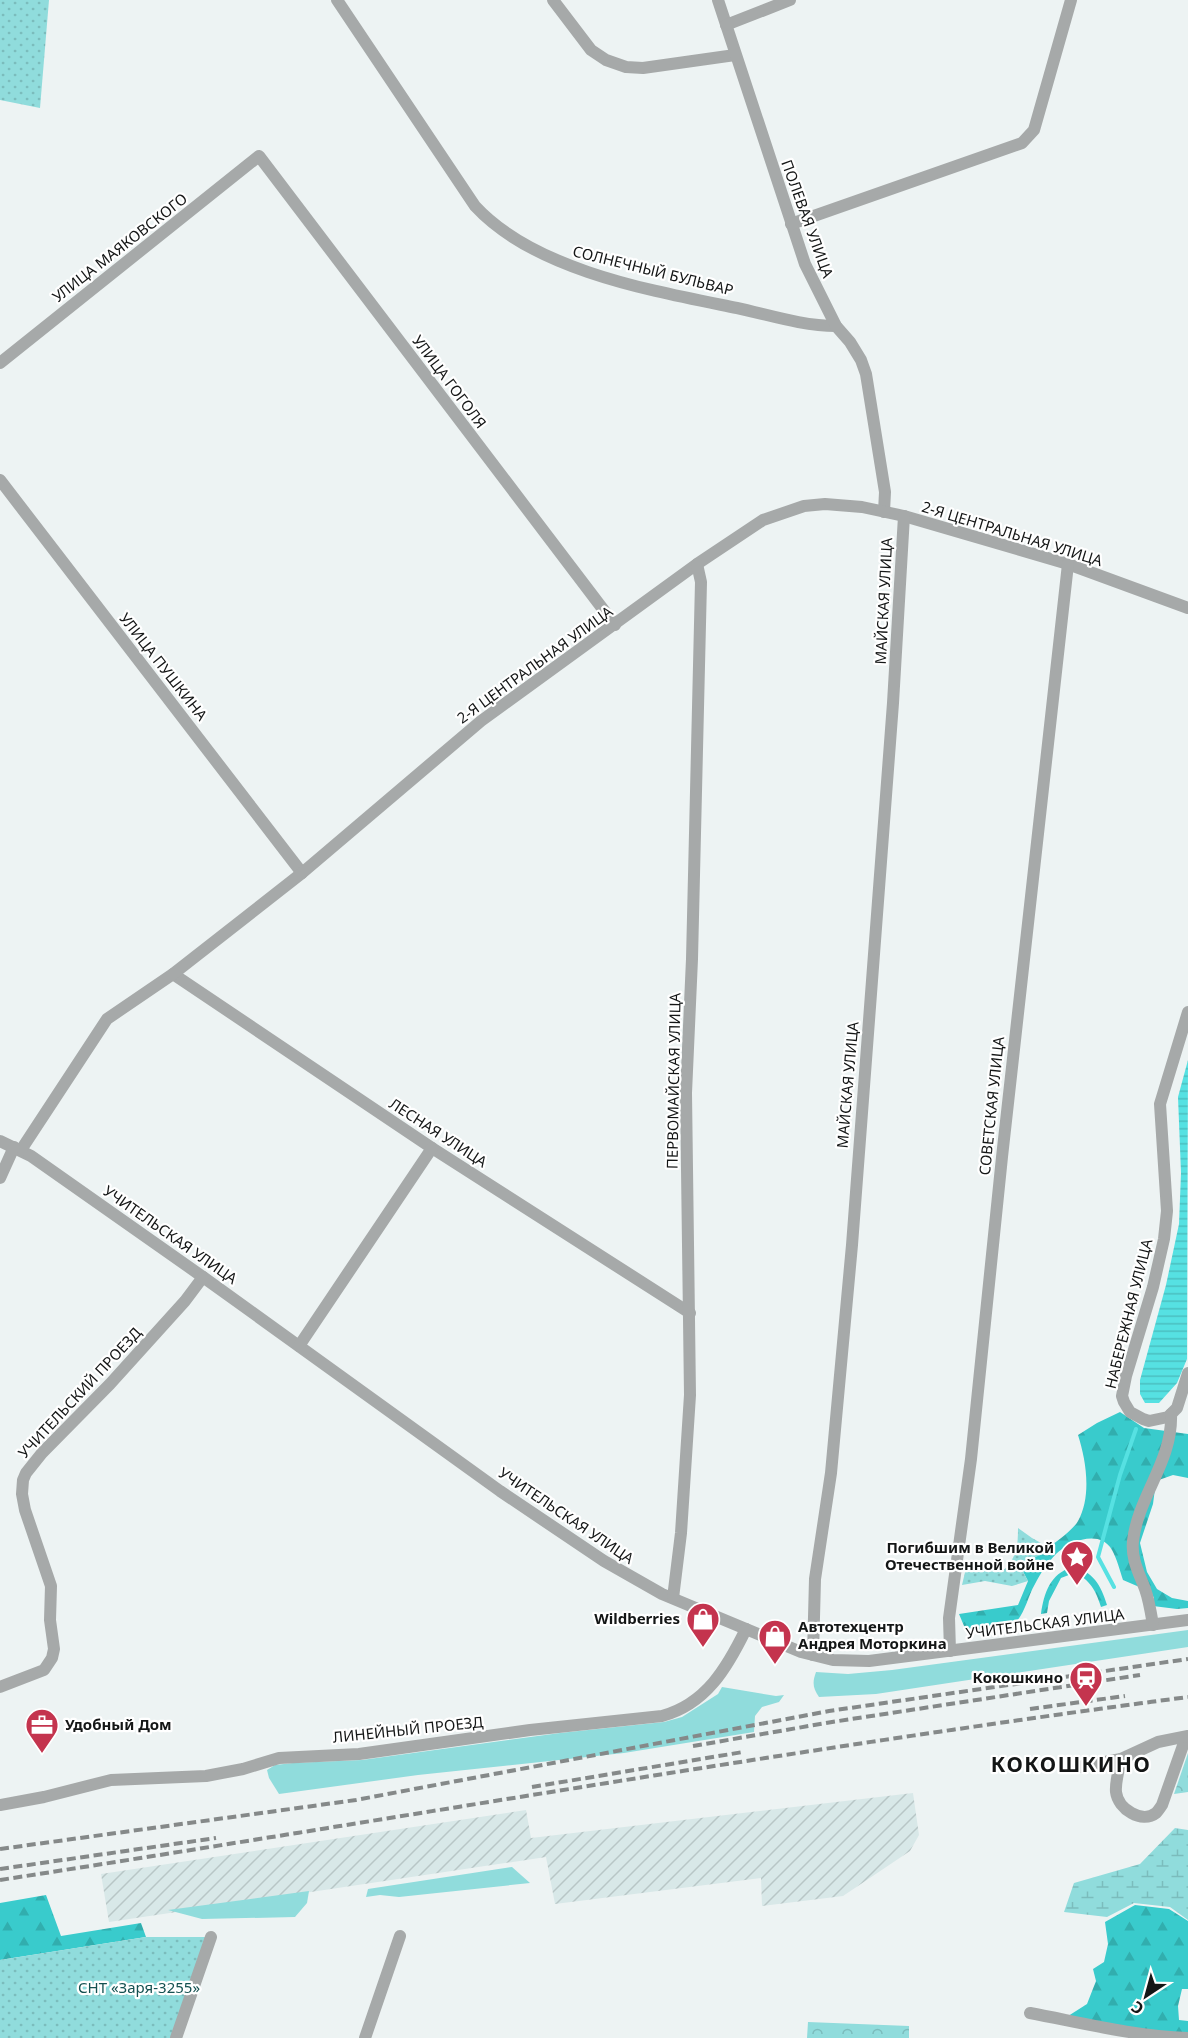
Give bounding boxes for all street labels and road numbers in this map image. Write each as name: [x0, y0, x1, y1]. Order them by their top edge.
street label: ПОЛЕВАЯ УЛИЦА: [777, 157, 839, 281]
street label: УЛИЦА МАЯКОВСКОГО: [48, 188, 191, 306]
street label: СОЛНЕЧНЫЙ БУЛЬВАР: [571, 240, 736, 300]
street label: УЛИЦА ГОГОЛЯ: [408, 331, 491, 432]
street label: 2-Я ЦЕНТРАЛЬНАЯ УЛИЦА: [920, 496, 1105, 570]
street label: МАЙСКАЯ УЛИЦА: [870, 537, 896, 665]
street label: 2-Я ЦЕНТРАЛЬНАЯ УЛИЦА: [453, 601, 617, 727]
street label: УЛИЦА ПУШКИНА: [115, 608, 212, 725]
street label: ПЕРВОМАЙСКАЯ УЛИЦА: [661, 992, 685, 1169]
street label: МАЙСКАЯ УЛИЦА: [832, 1020, 863, 1149]
street label: СОВЕТСКАЯ УЛИЦА: [974, 1035, 1008, 1176]
street label: ЛЕСНАЯ УЛИЦА: [386, 1093, 492, 1172]
street label: УЧИТЕЛЬСКАЯ УЛИЦА: [100, 1180, 242, 1288]
street label: НАБЕРЕЖНАЯ УЛИЦА: [1100, 1236, 1156, 1391]
street label: УЧИТЕЛЬСКИЙ ПРОЕЗД: [13, 1323, 145, 1462]
street label: УЧИТЕЛЬСКАЯ УЛИЦА: [495, 1462, 639, 1568]
street label: УЧИТЕЛЬСКАЯ УЛИЦА: [965, 1603, 1126, 1643]
street label: ЛИНЕЙНЫЙ ПРОЕЗД: [332, 1711, 484, 1747]

